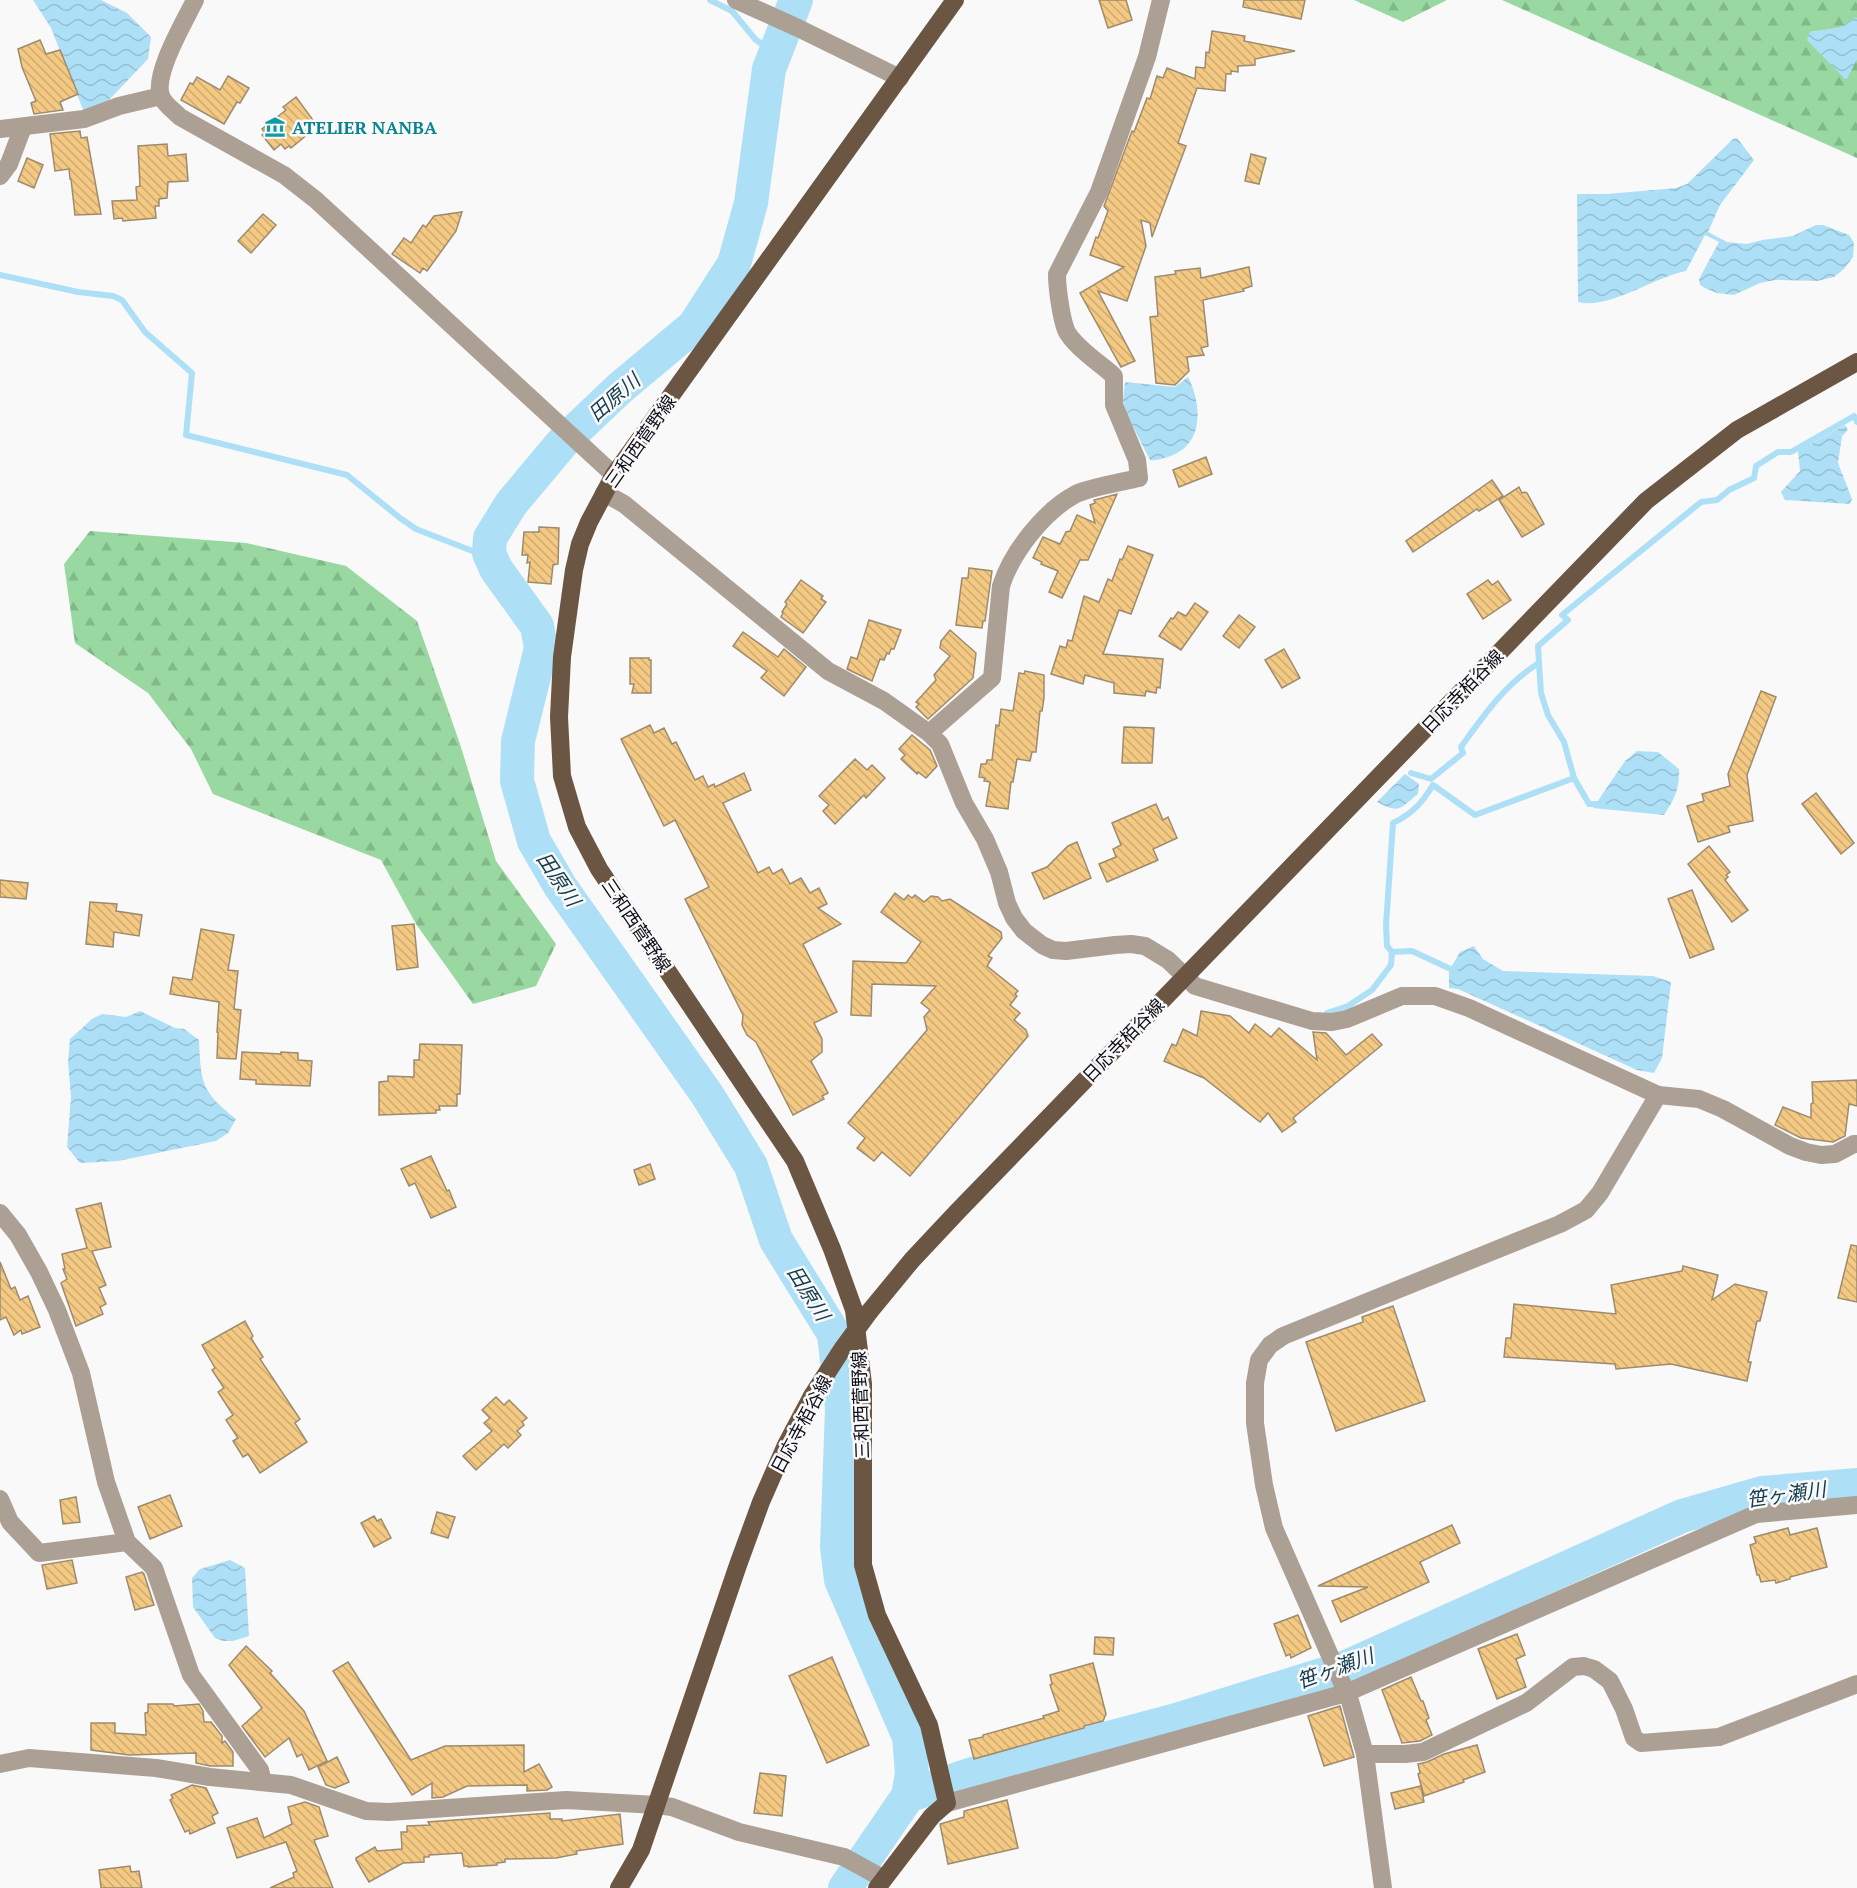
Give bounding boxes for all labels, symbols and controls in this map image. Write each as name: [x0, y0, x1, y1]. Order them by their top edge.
museum icon: ATELIER NANBA: [263, 115, 287, 139]
place label: ATELIER NANBA: [292, 115, 438, 139]
water label: 田原川: [583, 366, 647, 427]
street label: 三和西菅野線: [599, 390, 681, 492]
street label: 日応寺栢谷線: [1416, 644, 1508, 738]
water label: 田原川: [531, 847, 588, 913]
street label: 三和西菅野線: [597, 874, 677, 976]
street label: 日応寺栢谷線: [1077, 993, 1169, 1087]
water label: 田原川: [782, 1260, 837, 1327]
street label: 三和西菅野線: [846, 1351, 874, 1459]
street label: 日応寺栢谷線: [765, 1371, 837, 1477]
water label: 笹ヶ瀬川: [1745, 1475, 1829, 1513]
water label: 笹ヶ瀬川: [1293, 1641, 1379, 1694]

